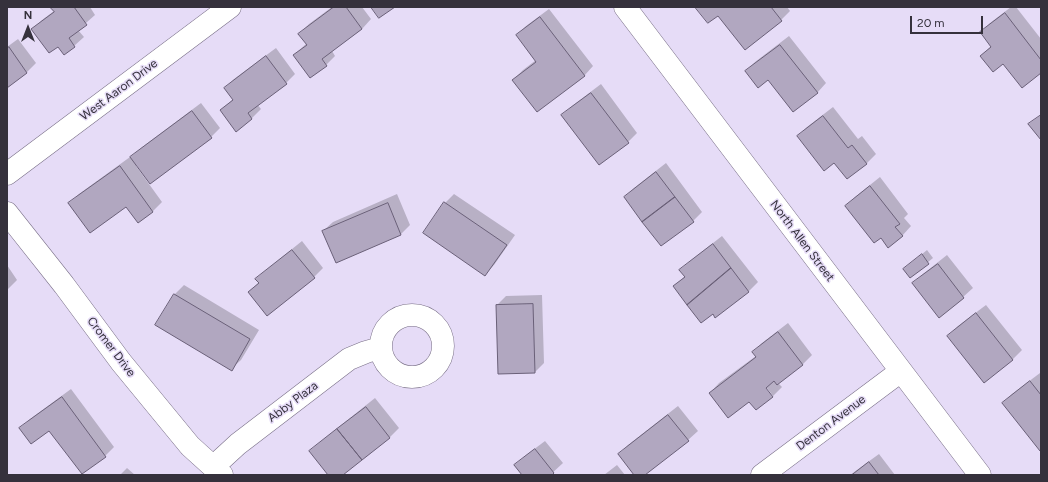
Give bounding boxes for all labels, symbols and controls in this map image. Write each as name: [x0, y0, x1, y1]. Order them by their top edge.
north arrow: [8, 8, 48, 48]
scale bar: [912, 8, 985, 34]
text: N: [24, 9, 32, 22]
text: 20 m: [917, 16, 945, 30]
street label: West Aaron Drive: [77, 56, 161, 124]
street label: North Allen Street: [767, 198, 837, 284]
street label: Cromer Drive: [84, 314, 138, 380]
street label: Abby Plaza: [265, 378, 321, 426]
street label: Denton Avenue: [793, 392, 869, 454]

